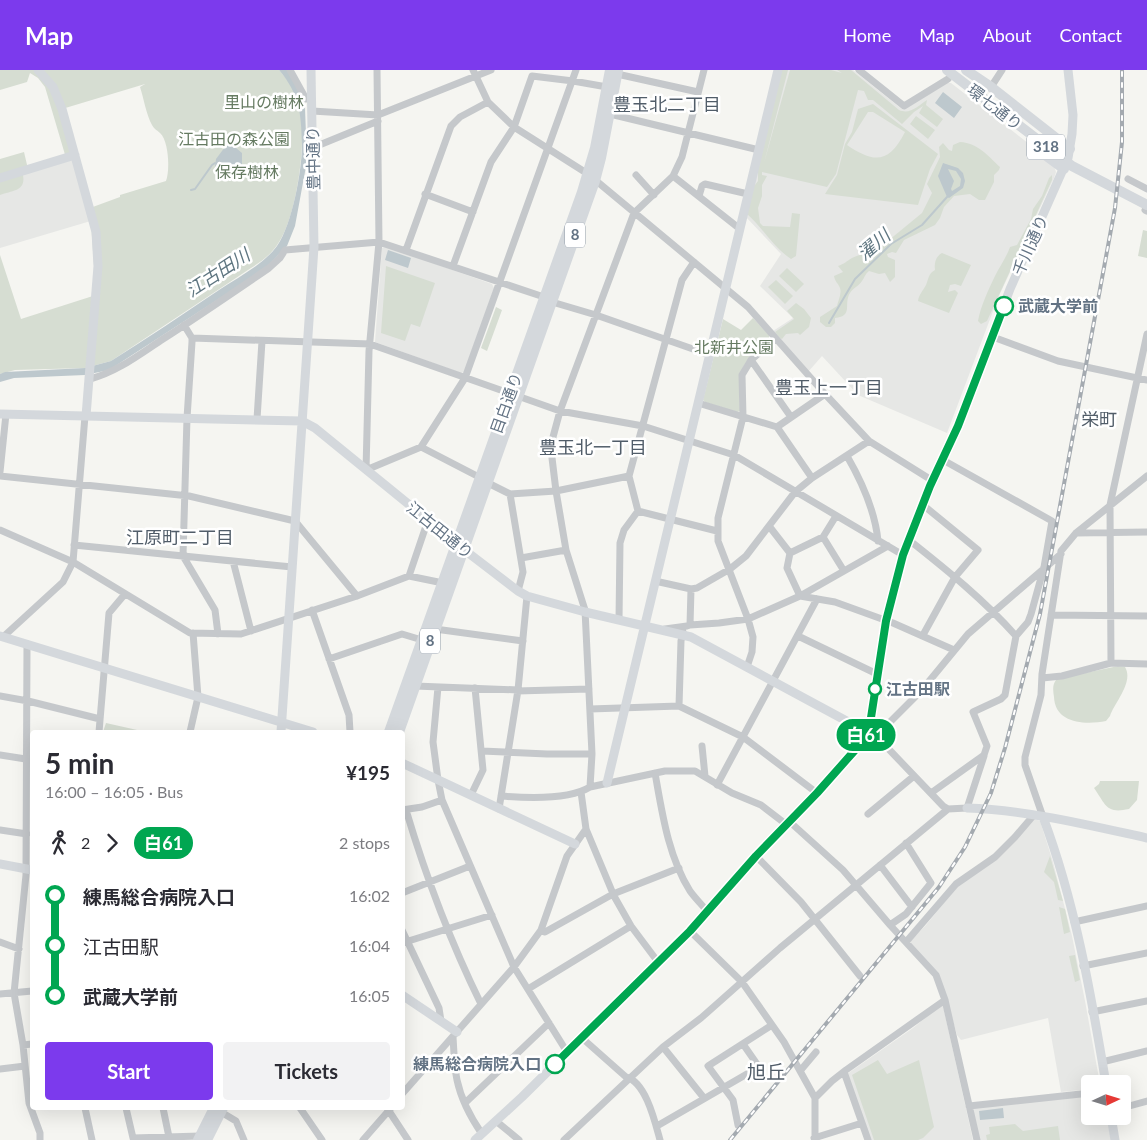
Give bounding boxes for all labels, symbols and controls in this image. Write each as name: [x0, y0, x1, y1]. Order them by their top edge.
text: Map: [25, 21, 73, 50]
text: Home: [843, 24, 891, 46]
text: Map: [919, 24, 955, 46]
text: About: [983, 24, 1032, 46]
text: Contact: [1060, 24, 1122, 46]
street label: 環七通り: [964, 79, 1026, 134]
park label: 里山の樹林: [224, 92, 304, 111]
district label: 豊玉北二丁目: [613, 93, 721, 115]
street label: 豊中通り: [302, 126, 323, 190]
park label: 江古田の森公園: [178, 129, 290, 148]
road number: 318: [1027, 134, 1065, 160]
park label: 保存樹林: [215, 162, 279, 181]
street label: 千川通り: [1008, 212, 1051, 278]
road number: 8: [565, 222, 585, 248]
water label: 濯川: [853, 223, 896, 264]
water label: 江古田川: [181, 242, 255, 301]
marker: 武蔵大学前: [994, 296, 1014, 316]
place label: 武蔵大学前: [1018, 296, 1098, 315]
park label: 北新井公園: [694, 337, 774, 356]
street label: 目白通り: [486, 370, 525, 436]
district label: 豊玉上一丁目: [775, 376, 883, 398]
district label: 栄町: [1081, 408, 1117, 430]
district label: 豊玉北一丁目: [539, 436, 647, 458]
street label: 江古田通り: [403, 497, 477, 562]
district label: 江原町二丁目: [126, 526, 234, 548]
road number: 8: [420, 628, 440, 654]
place label: 江古田駅: [886, 679, 950, 698]
marker: 江古田駅: [868, 682, 882, 696]
line badge: 白61: [837, 719, 895, 751]
text: 白61: [847, 724, 885, 746]
text: 5 min: [45, 746, 114, 780]
text: ¥195: [346, 761, 390, 784]
text: 16:00 – 16:05 · Bus: [45, 782, 183, 801]
icon: walk: [45, 829, 73, 857]
icon: forward: [98, 829, 126, 857]
text: 白61: [144, 832, 183, 854]
text: 2: [81, 833, 90, 852]
text: 2 stops: [339, 833, 390, 852]
text: 練馬総合病院入口: [83, 885, 235, 908]
text: 16:02: [349, 886, 390, 905]
text: 江古田駅: [83, 935, 159, 958]
text: 16:04: [349, 936, 390, 955]
text: 武蔵大学前: [83, 985, 178, 1008]
text: 16:05: [349, 986, 390, 1005]
button: Start: [45, 1042, 213, 1100]
button: Tickets: [223, 1042, 390, 1100]
place label: 練馬総合病院入口: [413, 1054, 541, 1073]
marker: 練馬総合病院入口: [545, 1054, 565, 1074]
district label: 旭丘: [747, 1060, 785, 1083]
north arrow: [1081, 1075, 1131, 1125]
map controls: [1081, 1075, 1131, 1125]

